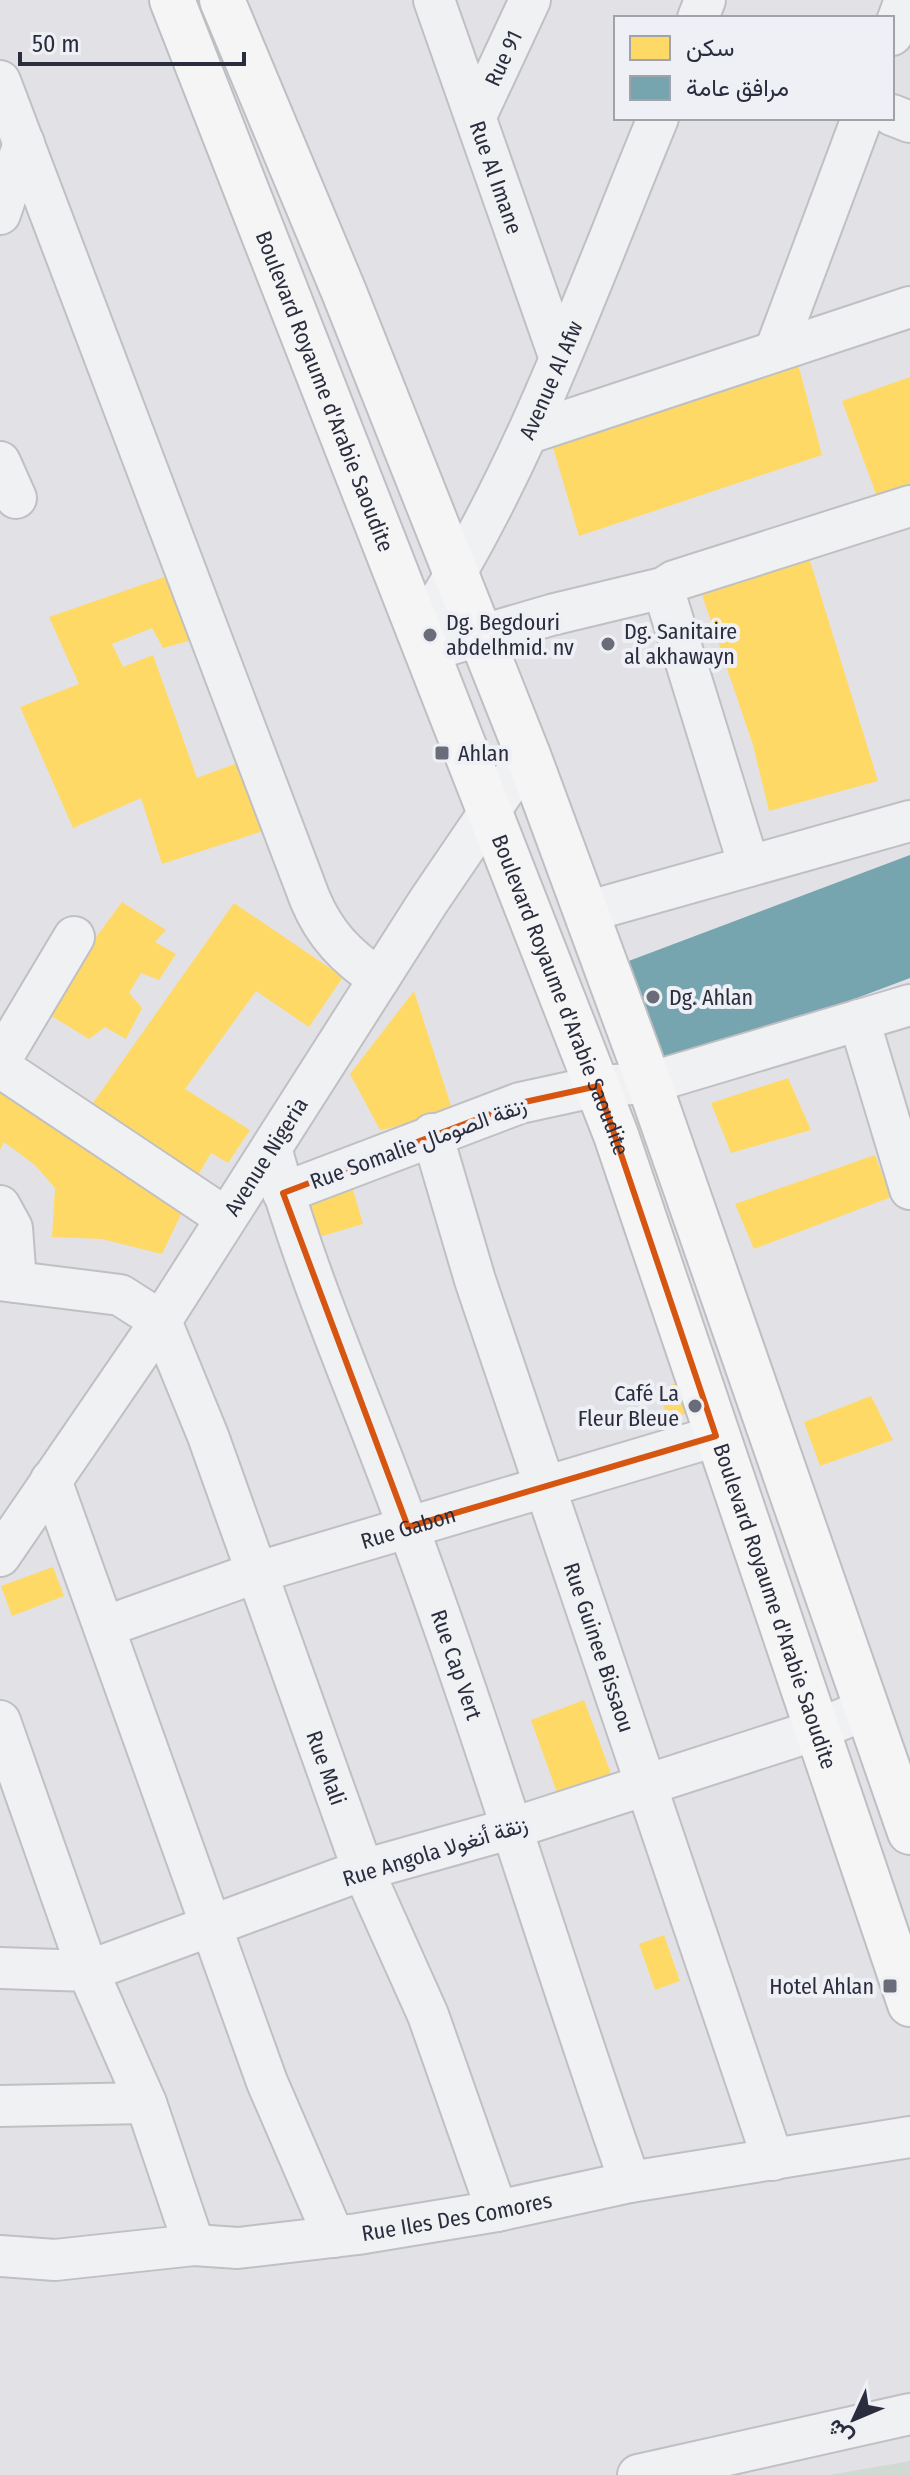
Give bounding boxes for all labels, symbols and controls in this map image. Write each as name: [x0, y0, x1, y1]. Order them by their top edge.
scale bar: [20, 16, 244, 66]
legend: [614, 16, 894, 120]
street label: Rue 91: [479, 26, 528, 90]
text: 50 m: [32, 30, 80, 58]
text: سكن: [686, 34, 735, 62]
text: مرافق عامة: [686, 74, 789, 103]
street label: Rue Al Imane: [464, 117, 528, 238]
street label: Boulevard Royaume d'Arabie Saoudite: [250, 227, 399, 555]
street label: Avenue Al Afw: [513, 317, 589, 444]
place label: Dg. Begdouri abdelhmid. nv: [446, 609, 574, 661]
place label: Dg. Sanitaire al akhawayn: [624, 618, 737, 670]
marker: Dg. Begdouri abdelhmid. nv: [421, 626, 439, 644]
marker: Dg. Sanitaire al akhawayn: [599, 635, 617, 653]
place label: Ahlan: [458, 740, 509, 767]
marker: Ahlan: [433, 744, 451, 762]
street label: Boulevard Royaume d'Arabie Saoudite: [486, 831, 635, 1159]
place label: Dg. Ahlan: [669, 984, 753, 1011]
marker: Dg. Ahlan: [644, 988, 662, 1006]
street label: Avenue Nigeria: [219, 1092, 314, 1221]
street label: Rue Somalie زنقة الصومال: [306, 1092, 530, 1195]
place label: Café La Fleur Bleue: [578, 1380, 679, 1432]
marker: Café La Fleur Bleue: [686, 1397, 704, 1415]
street label: Boulevard Royaume d'Arabie Saoudite: [707, 1440, 842, 1772]
street label: Rue Gabon: [357, 1501, 459, 1555]
street label: Rue Guinee Bissaou: [558, 1559, 640, 1736]
street label: Rue Cap Vert: [425, 1606, 488, 1724]
street label: Rue Mali: [300, 1727, 352, 1809]
street label: Rue Angola زنقة أنغولا: [339, 1810, 531, 1892]
place label: Hotel Ahlan: [769, 1973, 874, 2000]
marker: Hotel Ahlan: [881, 1977, 899, 1995]
street label: Rue Iles Des Comores: [360, 2186, 554, 2247]
north arrow: [814, 2379, 894, 2459]
text: ش: [821, 2414, 859, 2451]

